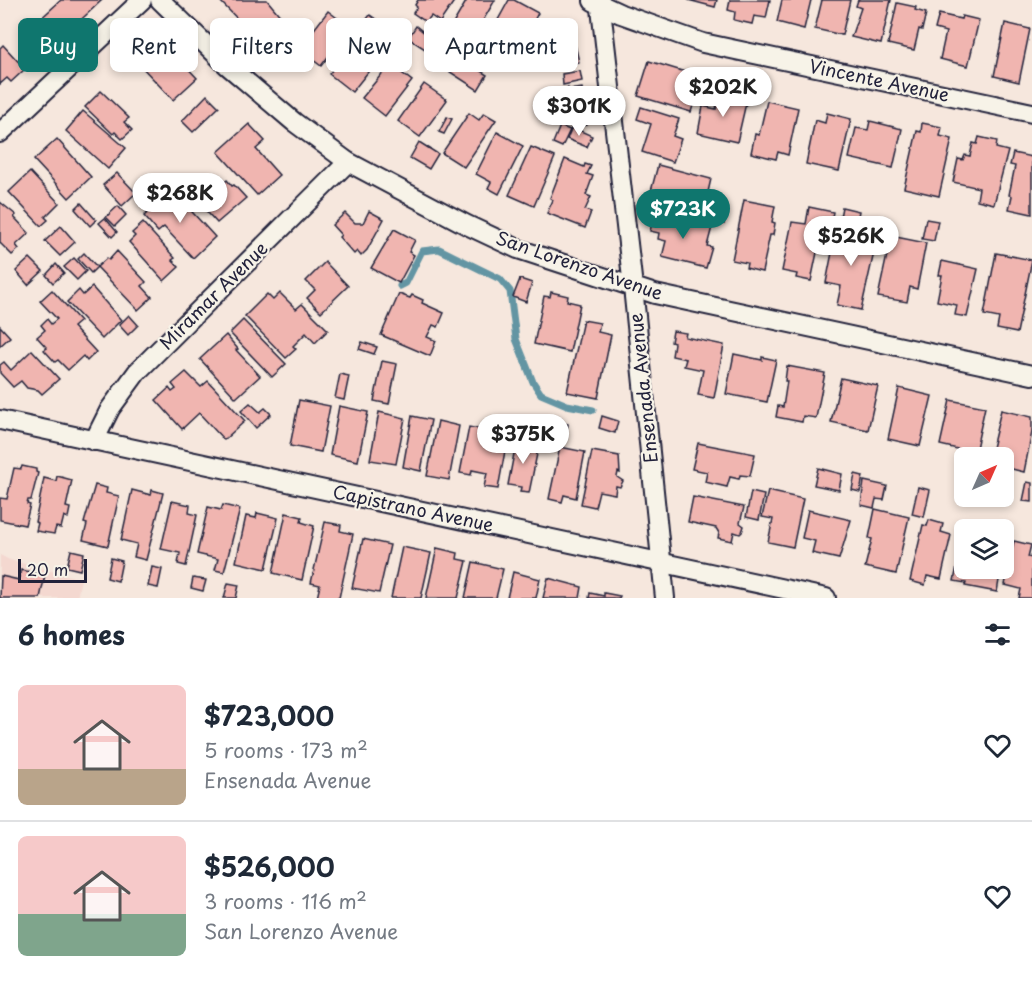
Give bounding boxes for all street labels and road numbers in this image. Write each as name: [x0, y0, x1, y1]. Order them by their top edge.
street label: Vincente Avenue: [807, 51, 952, 108]
street label: San Lorenzo Avenue: [492, 223, 667, 306]
street label: Miramar Avenue: [153, 235, 273, 355]
street label: Ensenada Avenue: [621, 312, 664, 465]
street label: Capistrano Avenue: [330, 477, 496, 538]

